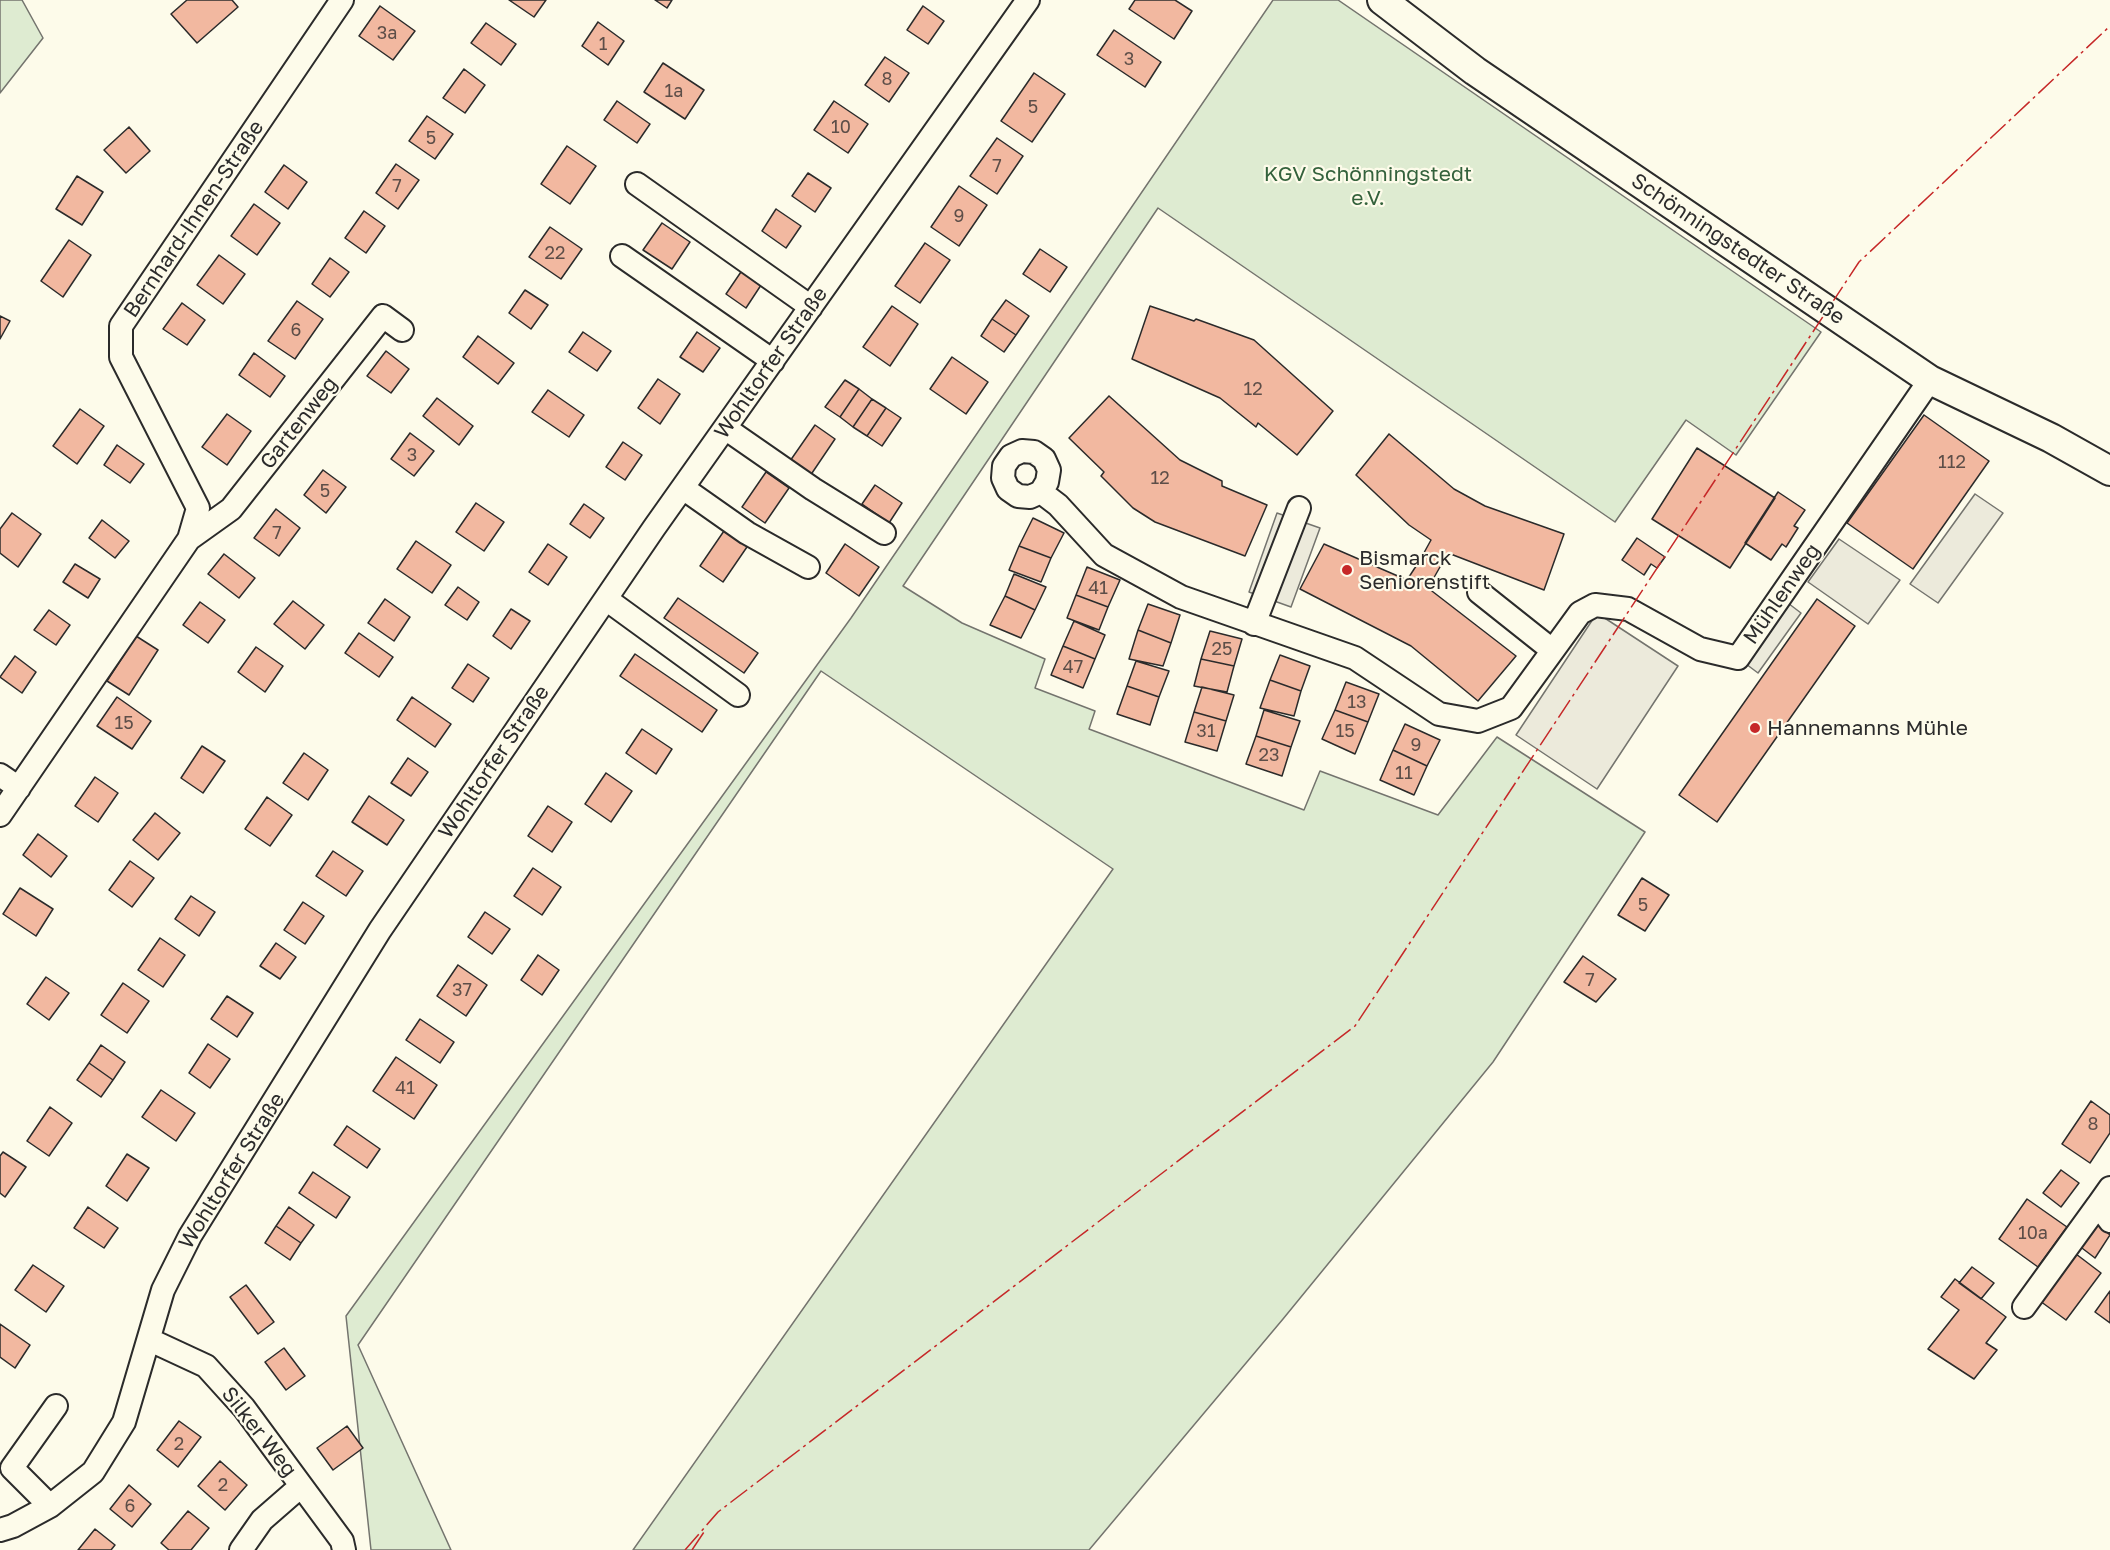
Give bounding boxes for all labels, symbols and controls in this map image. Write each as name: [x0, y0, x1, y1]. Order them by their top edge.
house number: 3a: [377, 22, 397, 44]
house number: 1: [599, 33, 607, 55]
house number: 3: [1124, 48, 1134, 70]
house number: 8: [882, 68, 892, 90]
house number: 1a: [665, 80, 683, 102]
house number: 5: [1028, 96, 1038, 118]
street label: Bernhard-Ihnen-Straße: [119, 116, 269, 322]
house number: 10: [831, 116, 851, 138]
house number: 5: [426, 127, 436, 149]
house number: 7: [992, 155, 1002, 177]
park label: KGV Schönningstedt e.V.: [1264, 161, 1472, 211]
street label: Schönningstedter Straße: [1627, 168, 1849, 330]
house number: 7: [392, 175, 402, 197]
house number: 9: [954, 205, 964, 227]
house number: 22: [545, 242, 565, 264]
street label: Wohltorfer Straße: [709, 282, 833, 444]
house number: 6: [291, 319, 301, 341]
street label: Gartenweg: [255, 372, 343, 474]
house number: 12: [1243, 378, 1263, 400]
house number: 3: [407, 444, 417, 466]
house number: 112: [1938, 451, 1966, 473]
house number: 12: [1150, 467, 1170, 489]
house number: 5: [320, 480, 330, 502]
house number: 7: [272, 522, 282, 544]
street label: Mühlenweg: [1738, 539, 1826, 649]
place label: Bismarck Seniorenstift: [1359, 545, 1490, 595]
marker: Bismarck Seniorenstift: [1340, 563, 1354, 577]
house number: 41: [1088, 577, 1108, 599]
house number: 25: [1212, 638, 1232, 660]
house number: 47: [1063, 656, 1083, 678]
street label: Wohltorfer Straße: [433, 681, 555, 843]
house number: 13: [1347, 691, 1367, 713]
house number: 15: [114, 712, 134, 734]
place label: Hannemanns Mühle: [1767, 715, 1968, 741]
house number: 31: [1196, 720, 1216, 742]
house number: 15: [1335, 720, 1355, 742]
marker: Hannemanns Mühle: [1748, 721, 1762, 735]
house number: 9: [1411, 734, 1421, 756]
house number: 23: [1259, 744, 1279, 766]
house number: 11: [1395, 762, 1413, 784]
house number: 5: [1638, 894, 1648, 916]
house number: 7: [1585, 969, 1595, 991]
house number: 37: [452, 979, 472, 1001]
house number: 41: [395, 1077, 415, 1099]
street label: Wohltorfer Straße: [174, 1088, 290, 1254]
house number: 8: [2088, 1113, 2098, 1135]
house number: 10a: [2018, 1222, 2048, 1244]
street label: Silker Weg: [216, 1382, 302, 1482]
house number: 2: [174, 1433, 184, 1455]
house number: 2: [218, 1474, 228, 1496]
house number: 6: [125, 1495, 135, 1517]

